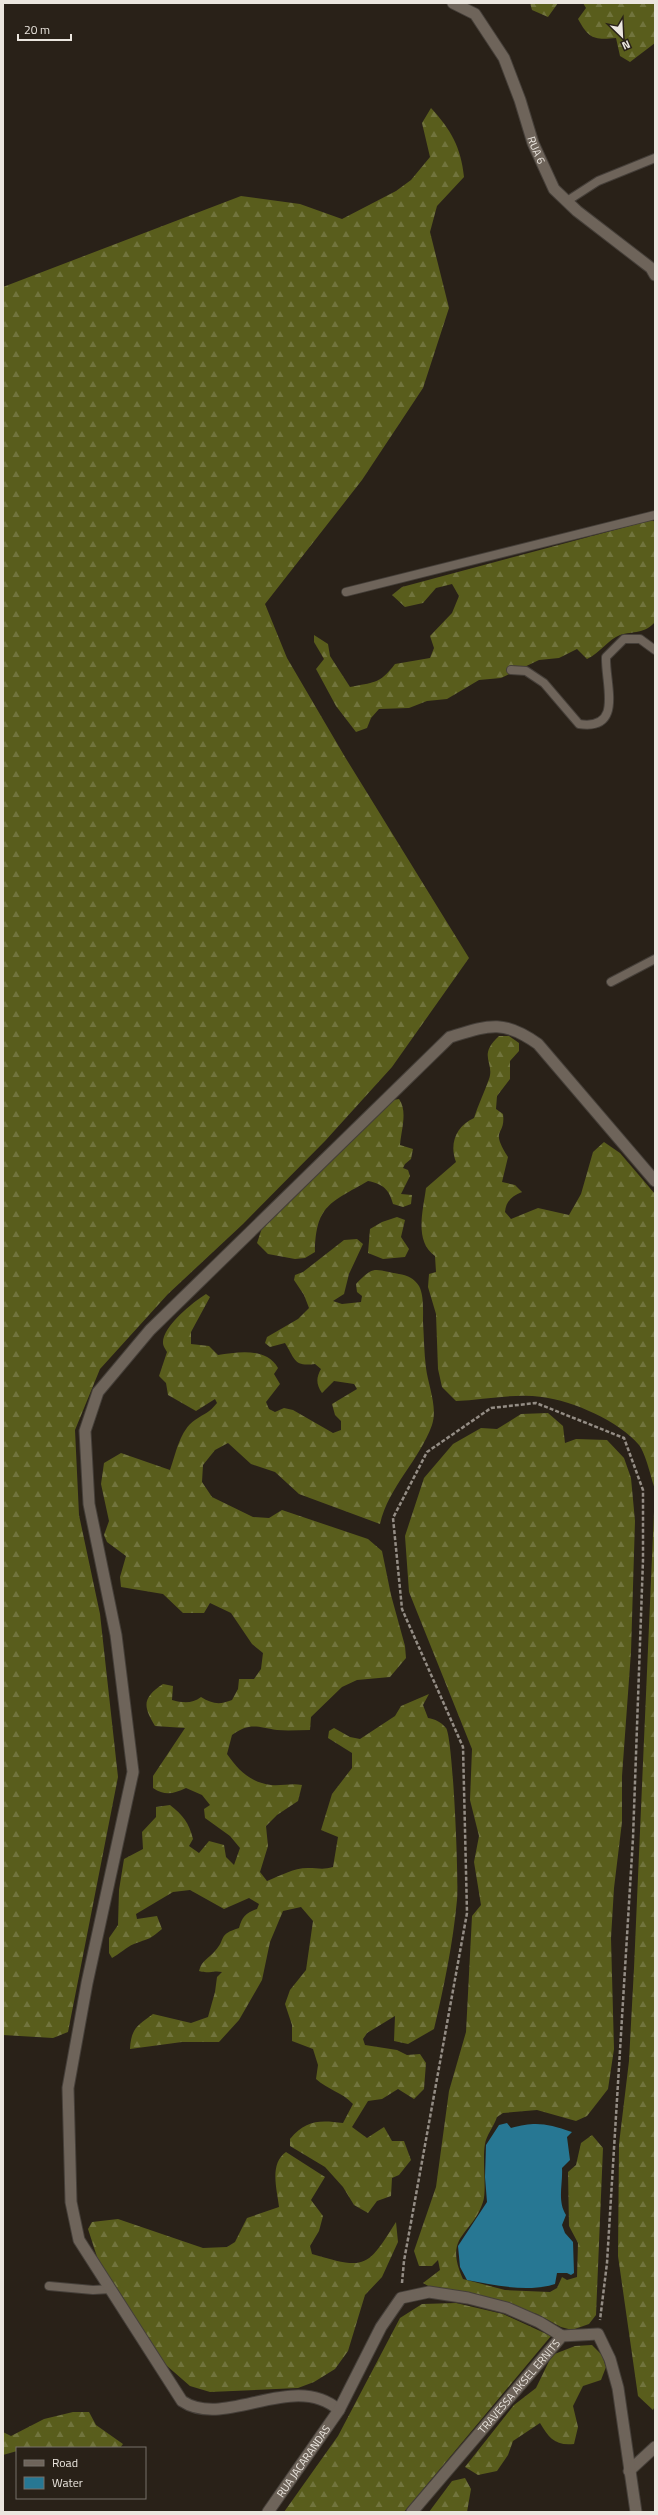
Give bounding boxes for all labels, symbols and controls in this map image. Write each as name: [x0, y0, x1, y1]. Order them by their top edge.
scale bar: [18, 16, 71, 42]
north arrow: [602, 16, 642, 56]
text: 20 m: [24, 20, 50, 39]
text: N: [619, 36, 633, 54]
street label: RUA 6: [523, 134, 550, 167]
street label: TRAVESSA AKSEL ERNITS: [474, 2336, 564, 2437]
street label: RUA JACARANDAS: [273, 2422, 334, 2501]
legend: [16, 2447, 146, 2499]
text: Road: [52, 2453, 78, 2472]
text: Water: [52, 2473, 83, 2492]

